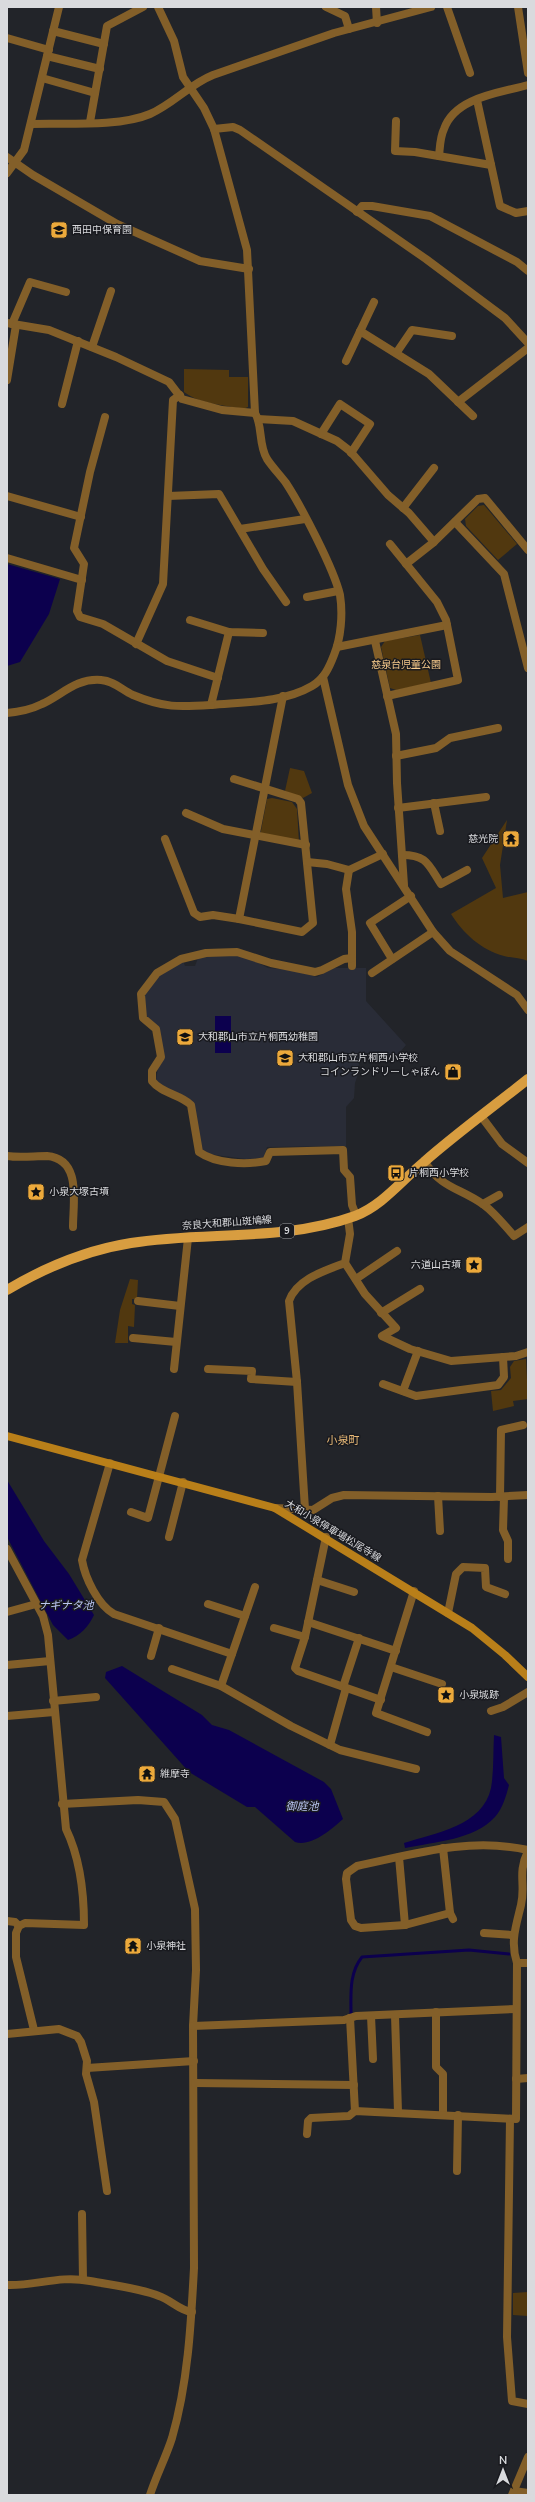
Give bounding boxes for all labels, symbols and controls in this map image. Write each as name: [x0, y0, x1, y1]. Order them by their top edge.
school or university icon: 西田中保育園: [49, 220, 69, 240]
place label: 西田中保育園: [72, 223, 132, 237]
park label: 慈泉台児童公園: [371, 658, 441, 672]
temple icon: 慈光院: [501, 829, 521, 849]
place label: 慈光院: [468, 832, 498, 846]
school or university icon: 大和郡山市立片桐西幼稚園: [175, 1027, 195, 1047]
place label: 大和郡山市立片桐西幼稚園: [198, 1030, 318, 1044]
school or university icon: 大和郡山市立片桐西小学校: [275, 1048, 295, 1068]
place label: 大和郡山市立片桐西小学校: [298, 1051, 418, 1065]
shop icon: コインランドリーしゃぼん: [443, 1062, 463, 1082]
place label: コインランドリーしゃぼん: [320, 1065, 440, 1079]
bus stop icon: 片桐西小学校: [386, 1163, 406, 1183]
place label: 片桐西小学校: [409, 1166, 469, 1180]
place icon: 小泉大塚古墳: [26, 1182, 46, 1202]
place label: 小泉大塚古墳: [49, 1185, 109, 1199]
street label: 奈良大和郡山斑鳩線: [182, 1213, 272, 1233]
road number: 9: [280, 1224, 294, 1238]
place icon: 六道山古墳: [464, 1255, 484, 1275]
place label: 六道山古墳: [411, 1258, 461, 1272]
district label: 小泉町: [327, 1433, 360, 1448]
street label: 大和小泉停車場松尾寺線: [282, 1497, 384, 1565]
water label: ナギナタ池: [39, 1598, 94, 1613]
place icon: 小泉城跡: [436, 1685, 456, 1705]
place label: 小泉城跡: [459, 1688, 499, 1702]
temple icon: 維摩寺: [137, 1764, 157, 1784]
place label: 維摩寺: [160, 1767, 190, 1781]
water label: 御庭池: [286, 1799, 319, 1814]
temple icon: 小泉神社: [123, 1936, 143, 1956]
place label: 小泉神社: [146, 1939, 186, 1953]
north arrow: [483, 2450, 523, 2490]
text: N: [499, 2453, 507, 2468]

